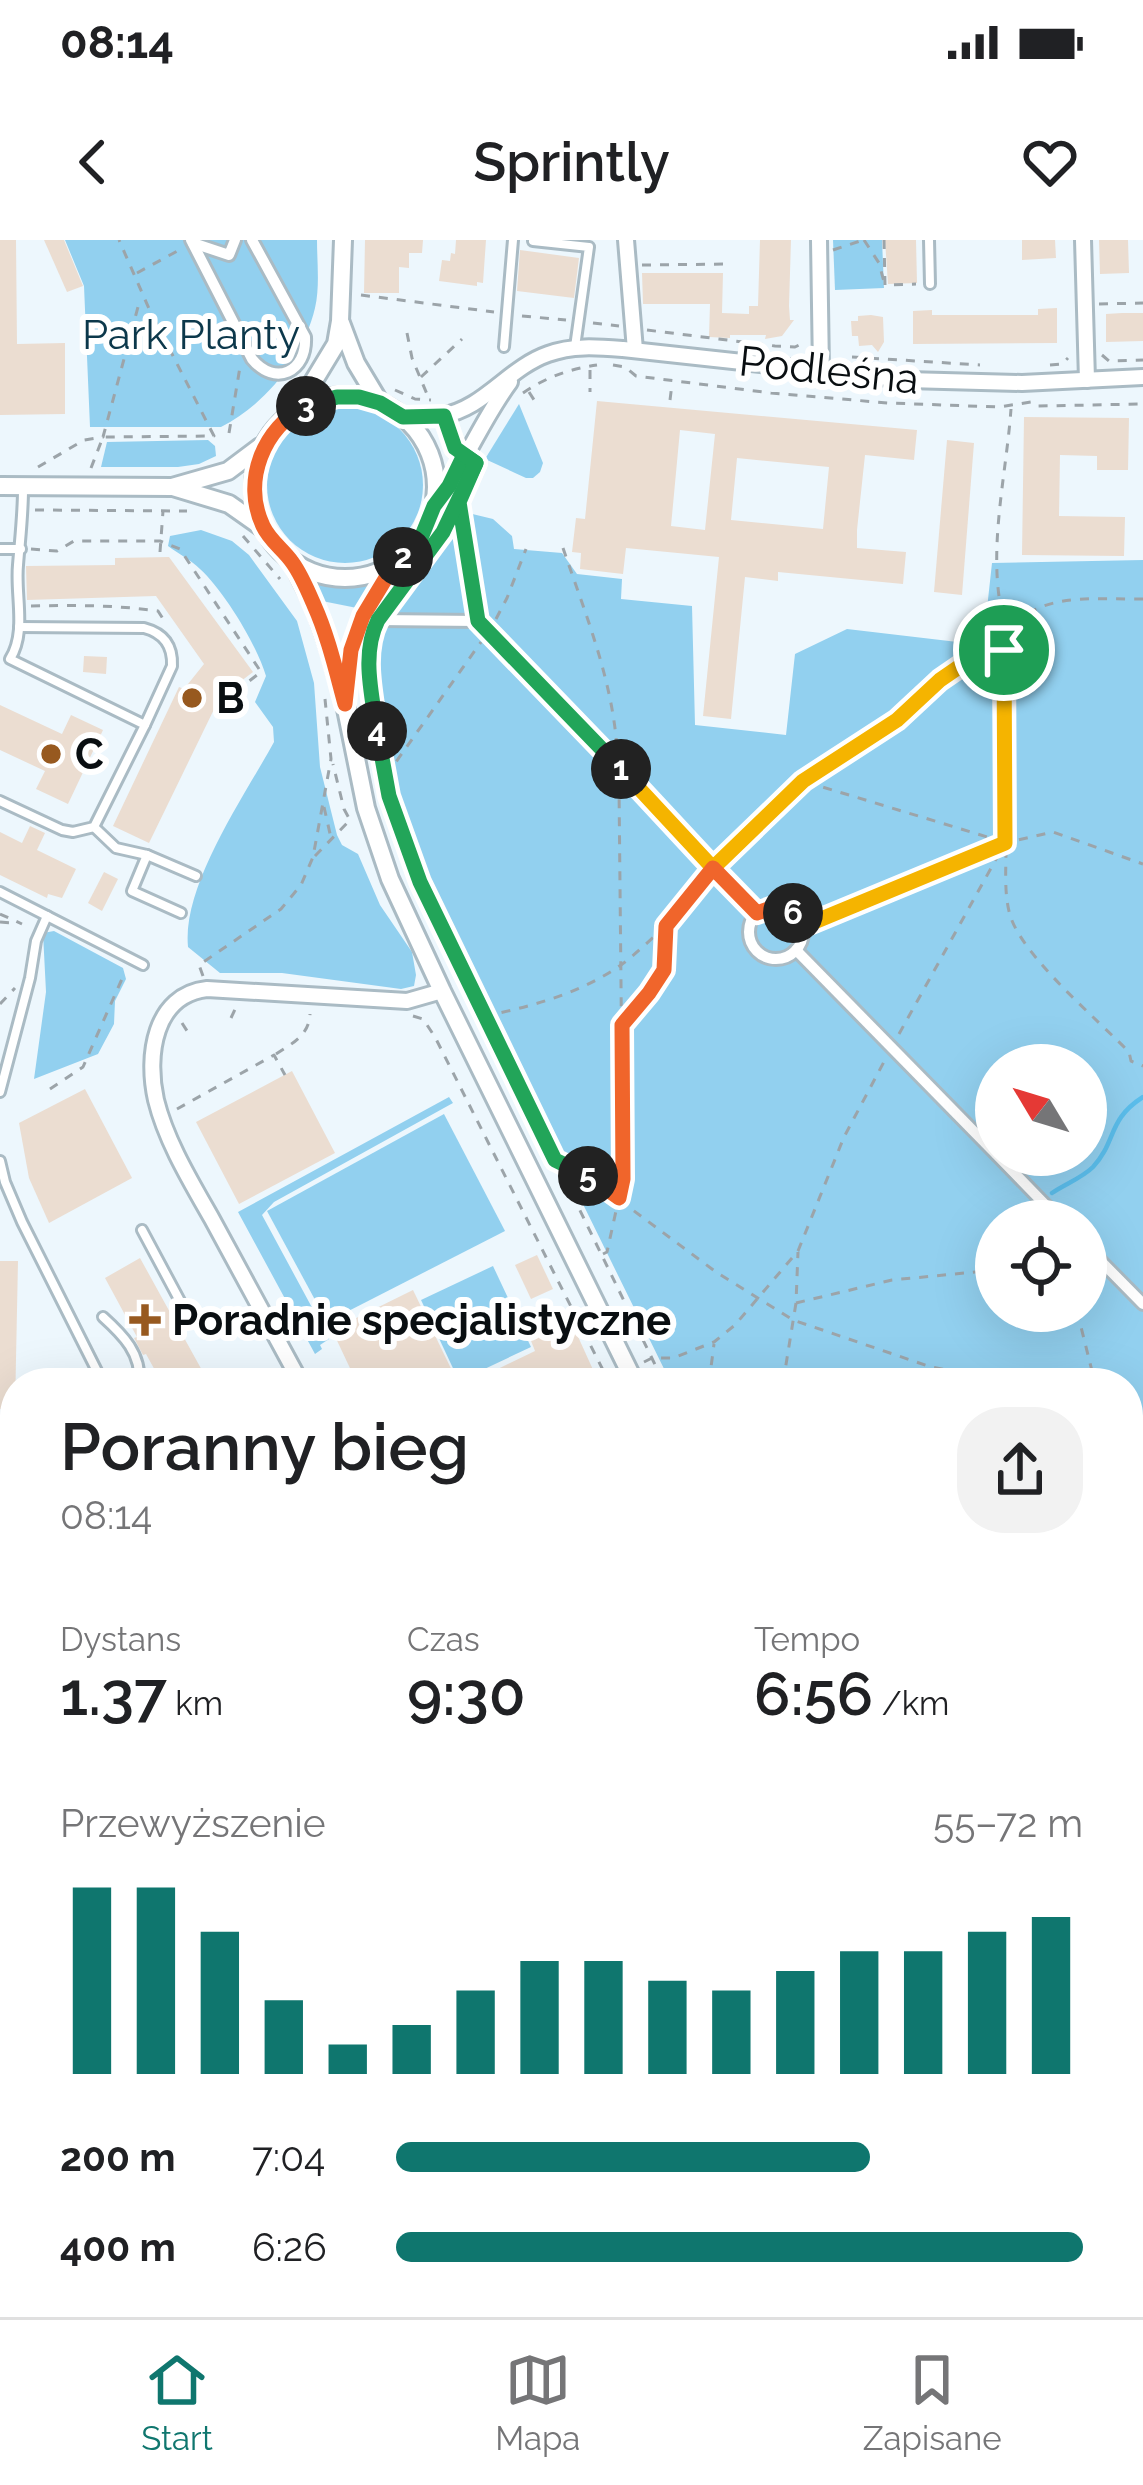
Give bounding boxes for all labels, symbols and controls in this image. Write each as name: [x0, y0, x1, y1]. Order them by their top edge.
text: 08:14: [60, 16, 174, 69]
icon: back: [60, 129, 126, 195]
icon: heart: [1017, 129, 1083, 195]
text: Sprintly: [473, 130, 670, 194]
park label: Park Planty: [82, 310, 300, 359]
street label: Podleśna: [737, 336, 921, 404]
pin: 3: [276, 376, 336, 436]
text: 3: [297, 386, 315, 425]
pin: 2: [373, 527, 433, 587]
text: 2: [394, 537, 412, 576]
pin: [953, 599, 1055, 701]
icon: arrive: [971, 617, 1037, 683]
place label: B: [216, 674, 245, 723]
marker: B: [179, 685, 205, 711]
pin: 4: [347, 701, 407, 761]
text: 4: [368, 711, 386, 750]
place label: C: [75, 730, 104, 779]
pin: 1: [591, 739, 651, 799]
marker: C: [38, 741, 64, 767]
text: 1: [613, 749, 629, 788]
pin: 6: [763, 883, 823, 943]
text: 6: [783, 893, 803, 932]
north arrow: [975, 1044, 1107, 1176]
map controls: [975, 1044, 1107, 1332]
pin: 5: [558, 1146, 618, 1206]
text: 5: [579, 1156, 597, 1195]
button: locate: [975, 1200, 1107, 1332]
place label: Poradnie specjalistyczne: [172, 1296, 671, 1345]
marker: Poradnie specjalistyczne: [129, 1304, 161, 1336]
button: share: [957, 1407, 1083, 1533]
text: Poranny bieg: [60, 1408, 469, 1485]
text: 08:14: [60, 1492, 152, 1538]
text: Dystans: [60, 1620, 181, 1659]
text: Czas: [407, 1620, 480, 1659]
text: Tempo: [754, 1620, 860, 1659]
text: 1.37: [60, 1659, 167, 1729]
text: 9:30: [407, 1659, 526, 1729]
text: 6:56: [754, 1659, 873, 1729]
text: km: [167, 1684, 223, 1723]
text: /km: [873, 1684, 949, 1723]
text: Przewyższenie: [60, 1800, 326, 1846]
text: 55–72 m: [933, 1800, 1083, 1846]
text: 200 m: [60, 2134, 176, 2180]
text: 7:04: [252, 2134, 325, 2180]
text: 400 m: [60, 2224, 176, 2270]
text: 6:26: [252, 2224, 327, 2270]
tab: Start: [141, 2347, 213, 2458]
tab: Mapa: [495, 2347, 580, 2458]
tab: Zapisane: [863, 2347, 1002, 2458]

